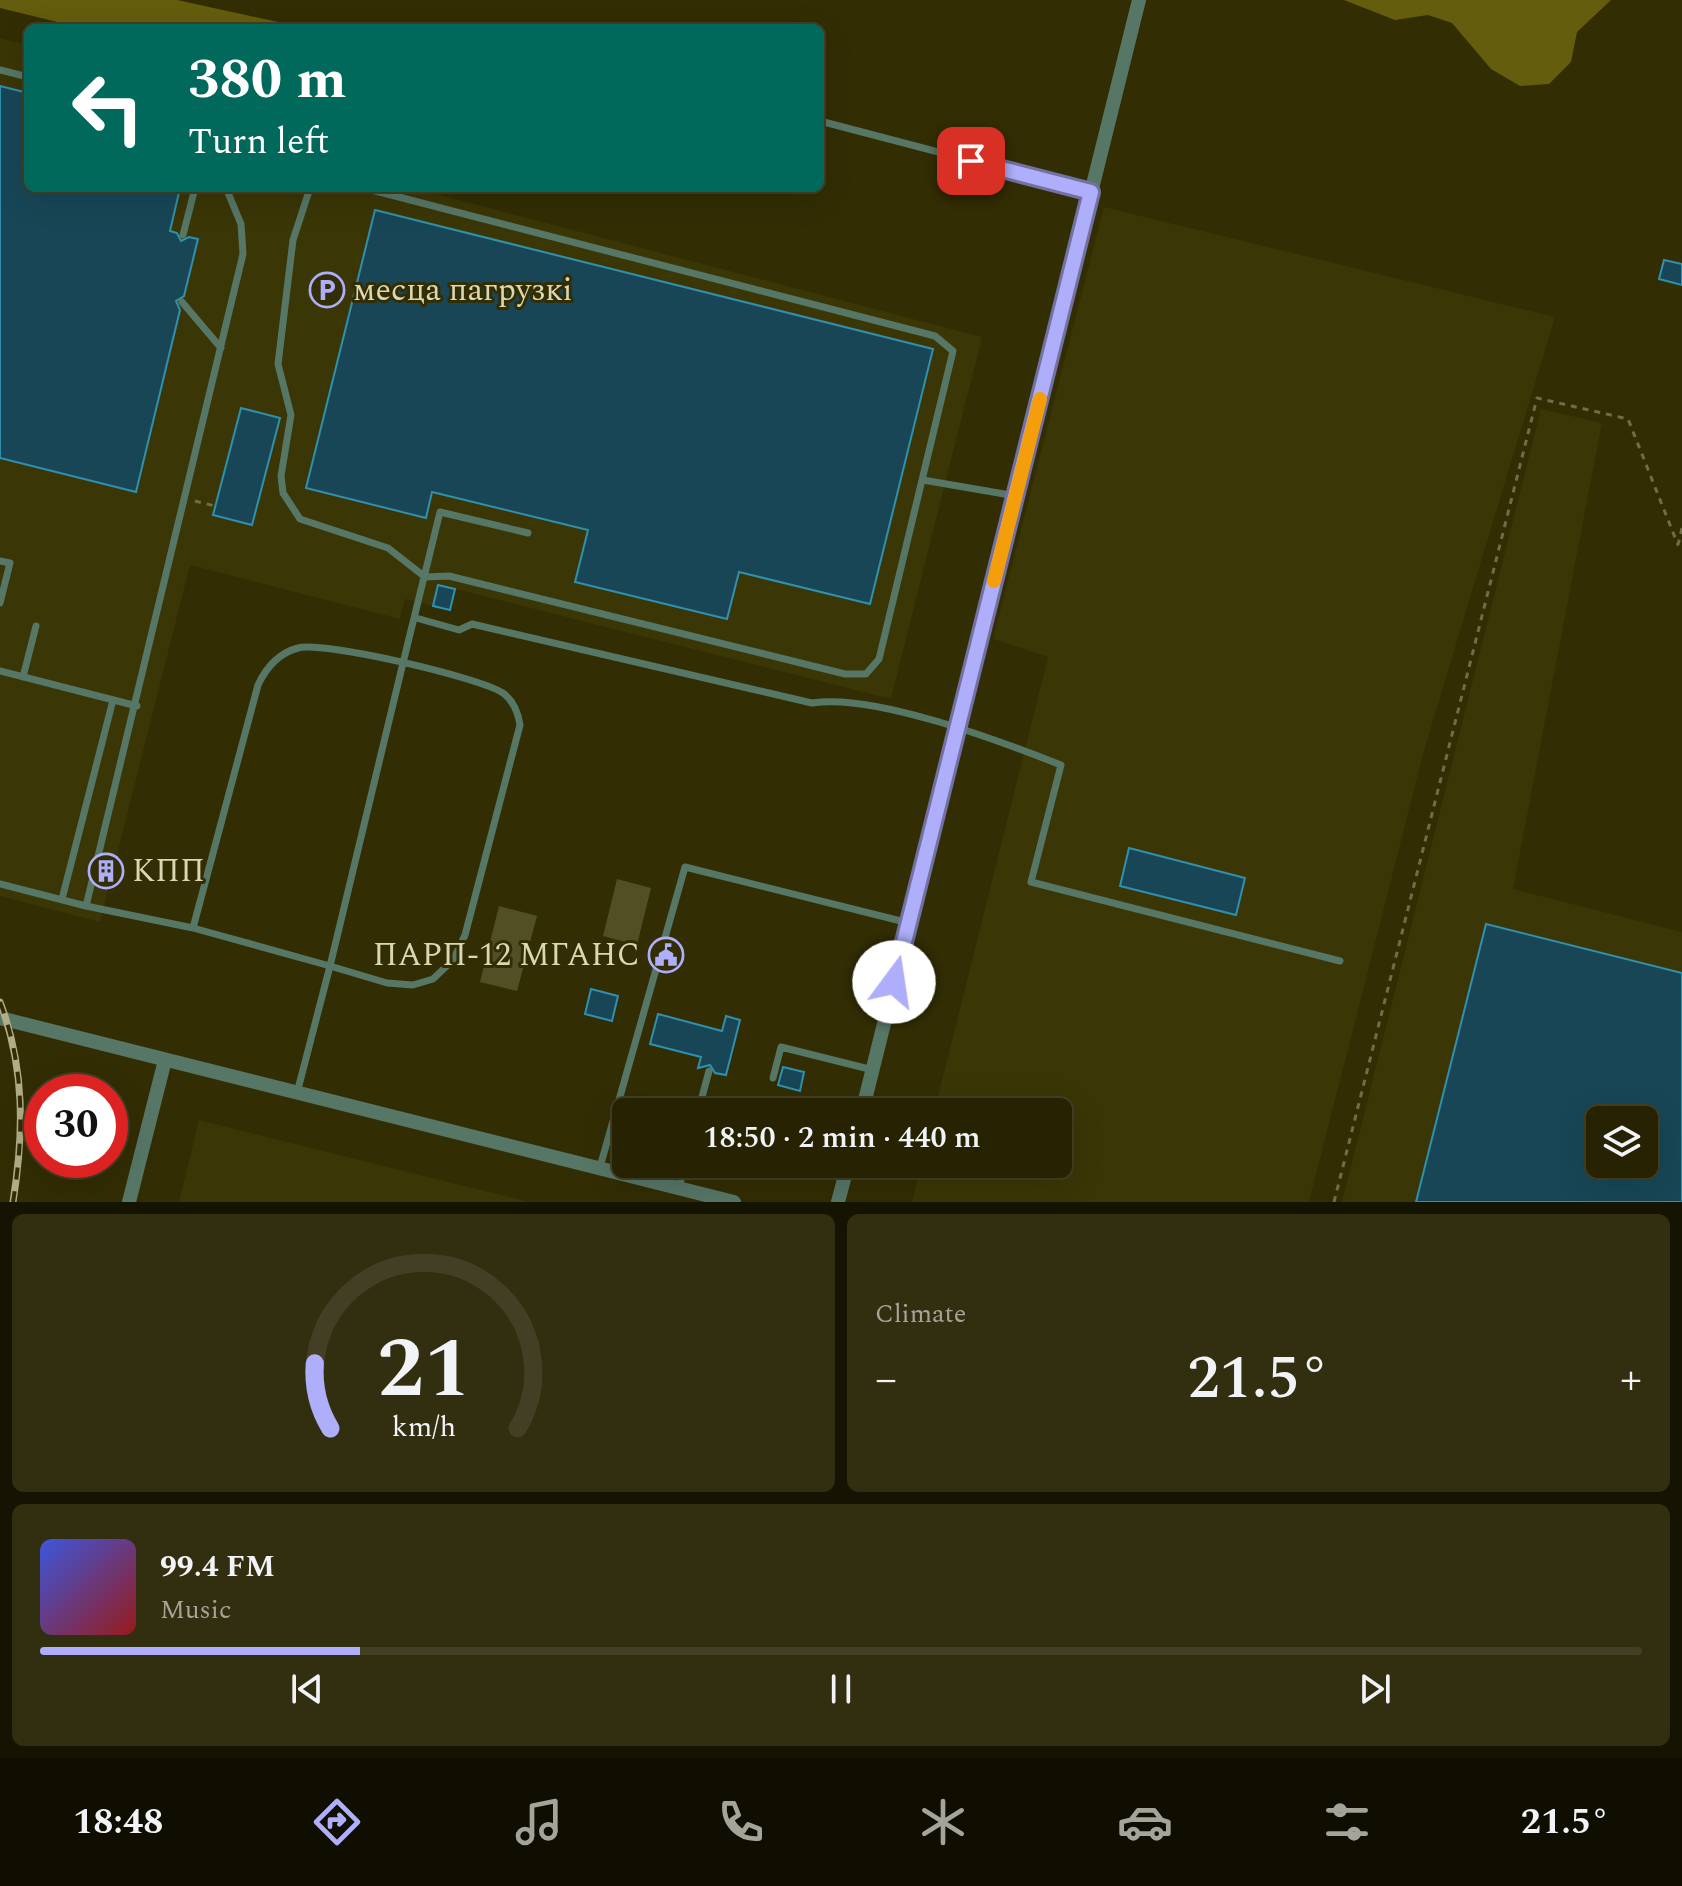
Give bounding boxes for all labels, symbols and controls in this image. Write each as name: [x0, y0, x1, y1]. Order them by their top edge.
text: 380 m: [188, 38, 347, 123]
icon: left: [56, 56, 160, 160]
text: Turn left: [188, 115, 329, 170]
pin: [937, 127, 1005, 195]
icon: arrive: [949, 139, 993, 183]
place label: месца пагрузкі: [353, 266, 573, 315]
parking icon: месца пагрузкі: [308, 271, 346, 309]
place label: КПП: [132, 847, 205, 896]
building icon: КПП: [87, 852, 125, 890]
place label: ПАРП-12 МГАНС: [373, 931, 640, 980]
public building icon: ПАРП-12 МГАНС: [647, 936, 685, 974]
position arrow: [852, 940, 936, 1024]
speed limit sign: 30: [24, 1074, 128, 1178]
map controls: [1586, 1106, 1658, 1178]
button: layers: [1586, 1106, 1658, 1178]
text: 18:50 · 2 min · 440 m: [703, 1115, 981, 1161]
text: Climate: [875, 1294, 966, 1334]
text: 21: [377, 1307, 470, 1434]
text: 21.5°: [1187, 1333, 1330, 1425]
text: −: [875, 1346, 897, 1413]
text: +: [1620, 1346, 1642, 1413]
text: km/h: [391, 1406, 456, 1449]
text: 99.4 FM: [160, 1544, 275, 1590]
text: Music: [160, 1590, 231, 1630]
icon: previous: [285, 1667, 329, 1711]
icon: pause: [819, 1667, 863, 1711]
icon: next: [1353, 1667, 1397, 1711]
icon: directions: [309, 1794, 365, 1850]
icon: music: [511, 1794, 567, 1850]
icon: phone: [713, 1794, 769, 1850]
icon: climate: [915, 1794, 971, 1850]
icon: car: [1117, 1794, 1173, 1850]
icon: filters: [1319, 1794, 1375, 1850]
text: 18:48: [73, 1795, 163, 1850]
text: 21.5°: [1521, 1795, 1609, 1850]

